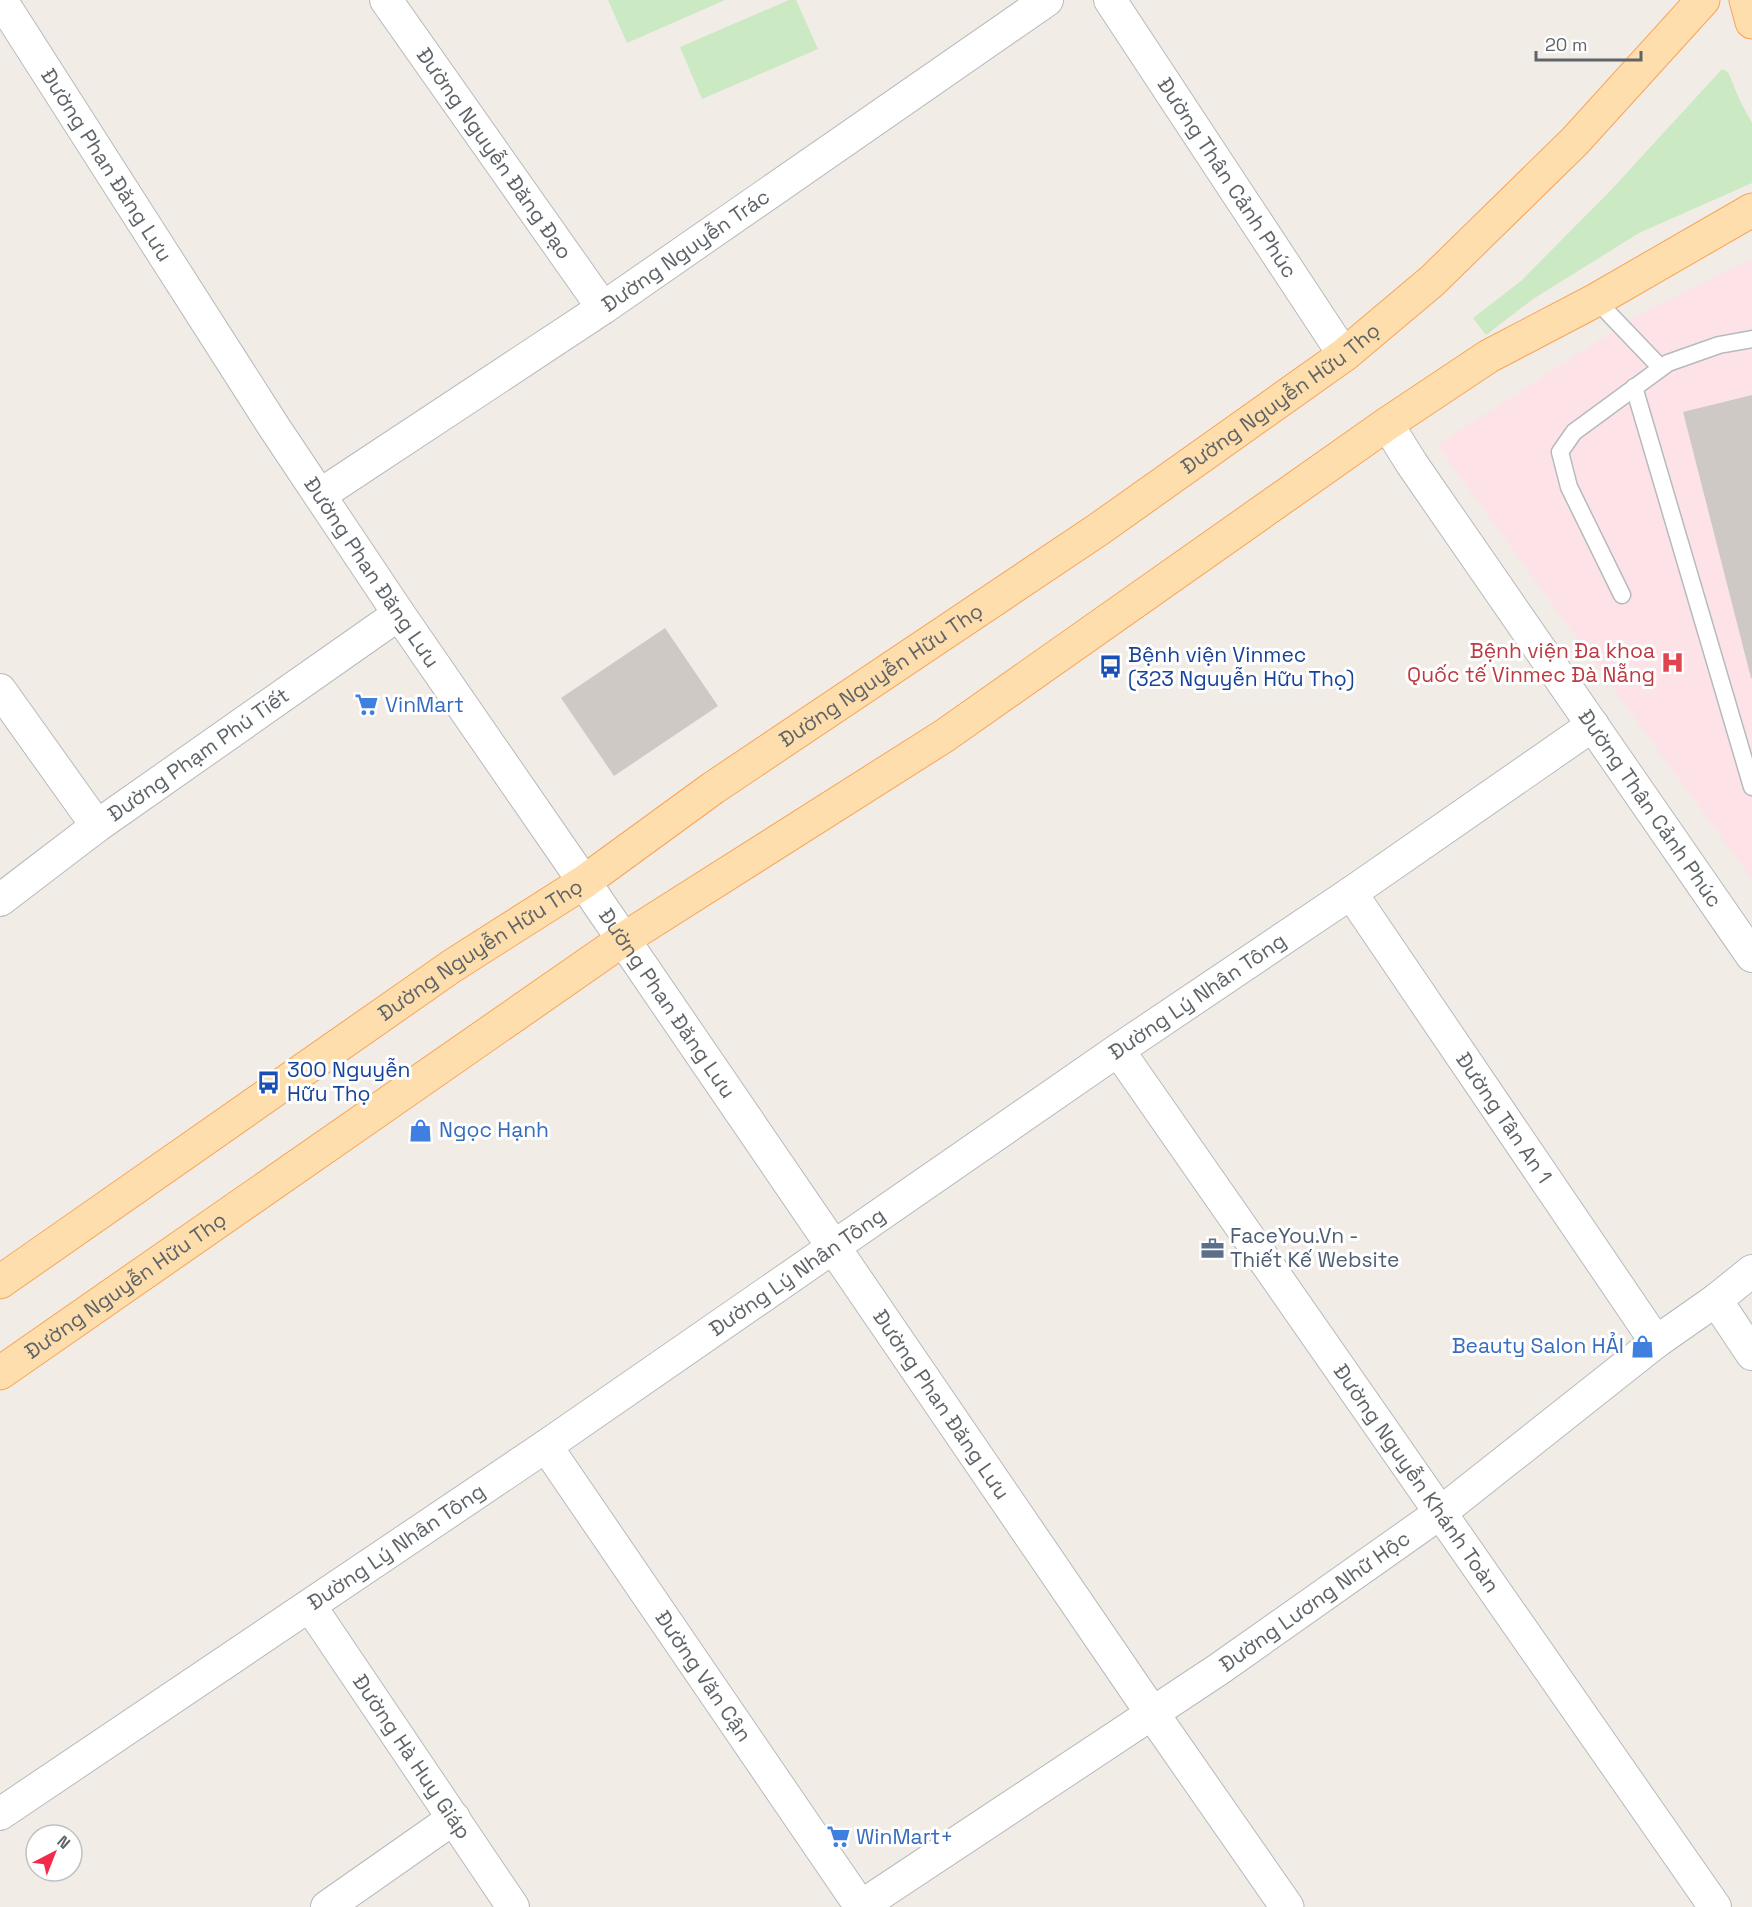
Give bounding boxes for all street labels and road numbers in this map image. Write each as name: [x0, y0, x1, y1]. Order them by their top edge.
street label: Đường Nguyễn Đăng Đạo: [411, 42, 578, 264]
street label: Đường Phan Đăng Lưu: [35, 63, 179, 267]
street label: Đường Thân Cảnh Phúc: [1152, 72, 1304, 283]
street label: Đường Nguyễn Trác: [596, 183, 775, 318]
street label: Đường Nguyễn Hữu Thọ: [1175, 317, 1385, 480]
street label: Đường Phan Đăng Lưu: [298, 472, 446, 673]
street label: Đường Nguyễn Hữu Thọ: [774, 597, 988, 753]
street label: Đường Phạm Phú Tiết: [102, 681, 294, 827]
street label: Đường Thân Cảnh Phúc: [1573, 704, 1728, 913]
street label: Đường Nguyễn Hữu Thọ: [372, 872, 588, 1027]
street label: Đường Phan Đăng Lưu: [593, 903, 742, 1103]
street label: Đường Lý Nhân Tông: [1103, 927, 1291, 1065]
street label: Đường Tân An 1: [1450, 1047, 1558, 1188]
street label: Đường Lý Nhân Tông: [704, 1201, 890, 1342]
street label: Đường Nguyễn Hữu Thọ: [19, 1206, 231, 1365]
street label: Đường Phan Đăng Lưu: [867, 1304, 1016, 1504]
street label: Đường Nguyễn Khánh Toàn: [1328, 1358, 1506, 1598]
street label: Đường Lý Nhân Tông: [302, 1477, 490, 1616]
street label: Đường Lương Nhữ Hộc: [1214, 1524, 1415, 1678]
street label: Đường Văn Cận: [649, 1605, 758, 1747]
street label: Đường Hà Huy Giáp: [347, 1669, 477, 1844]

